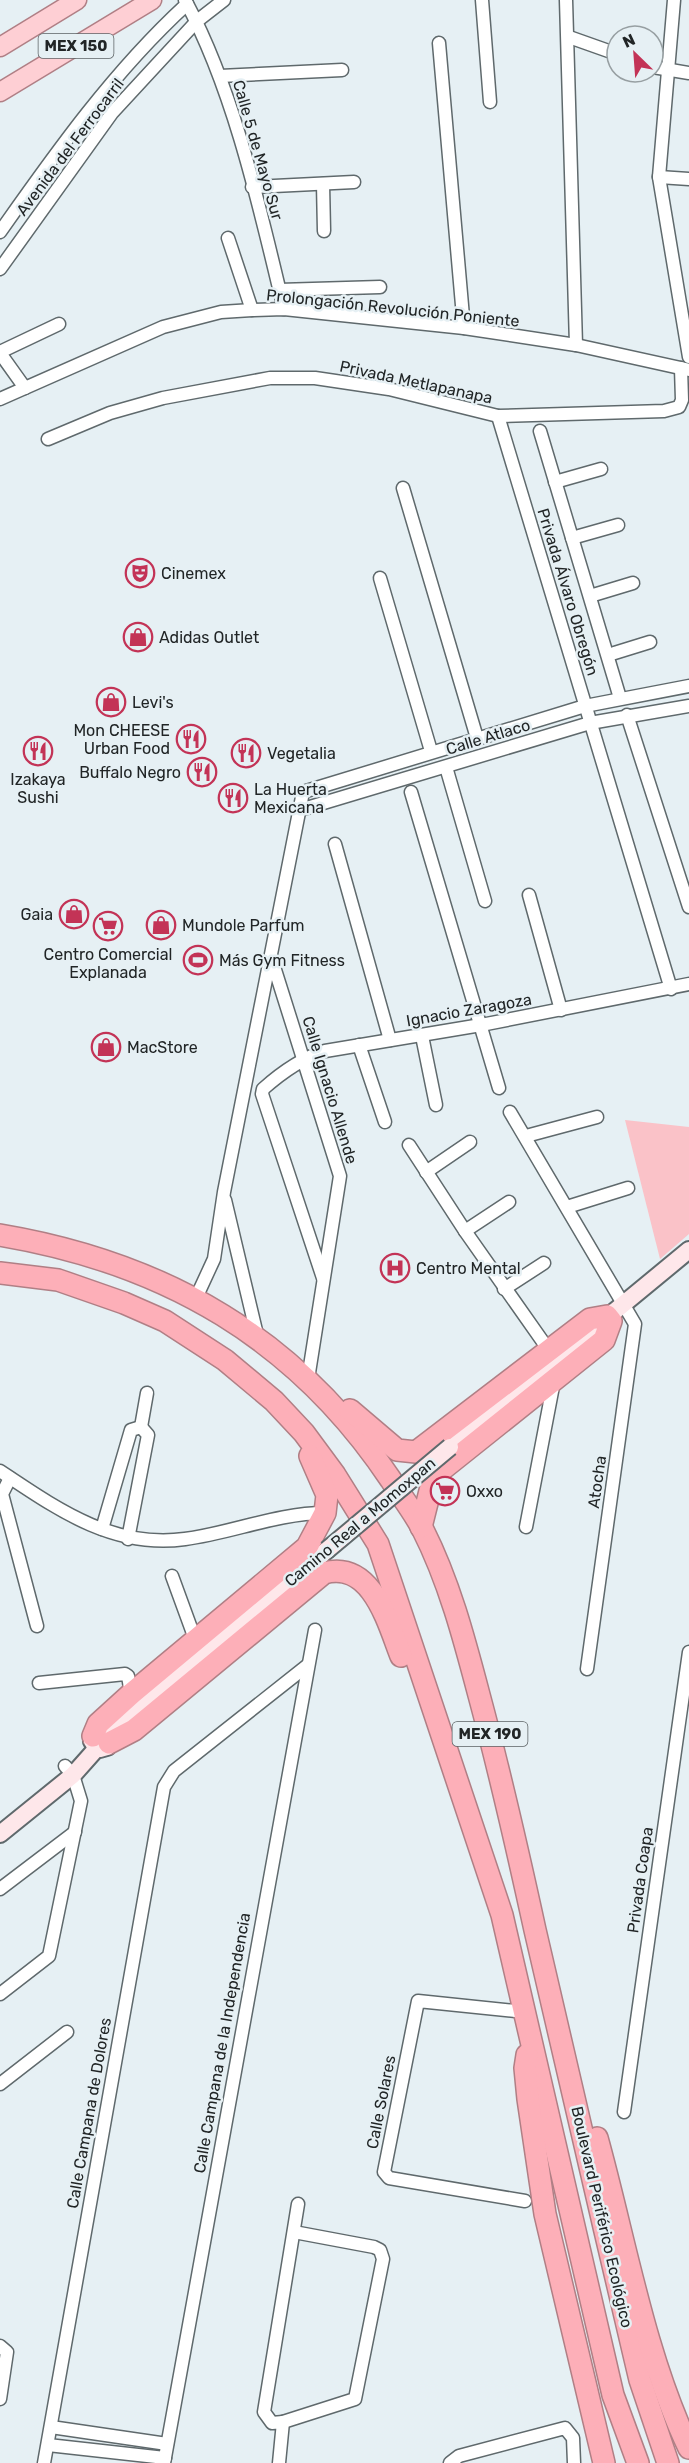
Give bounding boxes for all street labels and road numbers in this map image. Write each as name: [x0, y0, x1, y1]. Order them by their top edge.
road number: MEX 150: [38, 34, 113, 58]
street label: Avenida del Ferrocarril: [12, 75, 128, 219]
street label: Calle 5 de Mayo Sur: [229, 78, 287, 222]
street label: Prolongación Revolución Poniente: [265, 285, 521, 331]
street label: Privada Metlapanapa: [338, 357, 494, 407]
street label: Privada Álvaro Obregón: [533, 506, 603, 678]
street label: Calle Atlaco: [444, 715, 532, 759]
street label: Ignacio Zaragoza: [405, 990, 533, 1030]
street label: Calle Ignacio Allende: [298, 1014, 362, 1166]
street label: Camino Real a Momoxpan: [281, 1453, 439, 1591]
street label: Atocha: [584, 1454, 610, 1510]
road number: MEX 190: [452, 1722, 528, 1746]
street label: Privada Coapa: [623, 1826, 657, 1934]
street label: Calle Campana de la Independencia: [190, 1911, 254, 2175]
street label: Calle Campana de Dolores: [63, 2016, 115, 2210]
street label: Calle Solares: [363, 2054, 399, 2150]
street label: Boulevard Periférico Ecológico: [567, 2104, 637, 2330]

